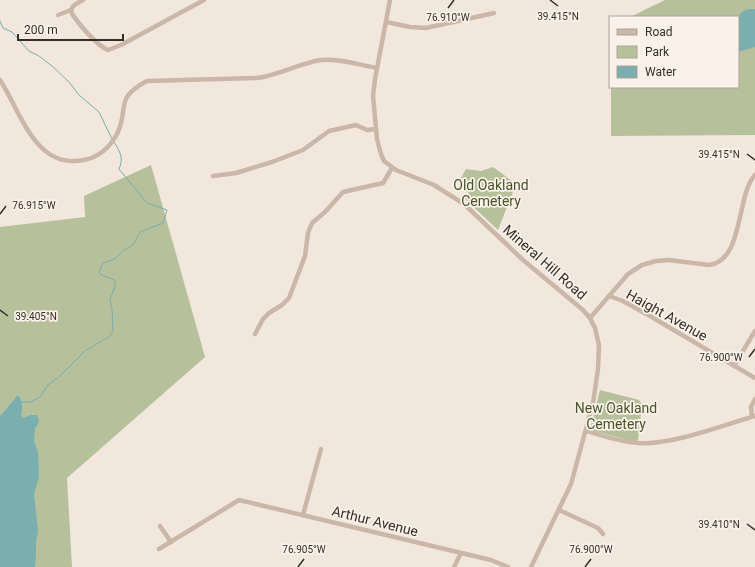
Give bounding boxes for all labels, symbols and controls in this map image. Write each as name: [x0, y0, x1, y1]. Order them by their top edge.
text: 39.415°N: [537, 11, 579, 22]
text: 76.910°W: [426, 12, 470, 23]
scale bar: [18, 16, 123, 42]
legend: [609, 16, 739, 88]
text: 200 m: [24, 23, 58, 37]
text: Road: [645, 25, 673, 39]
text: Park: [645, 45, 670, 59]
text: Water: [645, 65, 676, 79]
text: 39.415°N: [698, 149, 740, 160]
park label: Old Oakland Cemetery: [453, 177, 529, 209]
text: 76.915°W: [12, 200, 56, 211]
street label: Mineral Hill Road: [500, 221, 590, 303]
street label: Haight Avenue: [624, 286, 710, 344]
text: 39.405°N: [15, 311, 57, 322]
text: 76.900°W: [699, 352, 743, 363]
park label: New Oakland Cemetery: [575, 400, 657, 432]
street label: Arthur Avenue: [330, 503, 420, 539]
text: 39.410°N: [698, 519, 740, 530]
text: 76.905°W: [282, 544, 326, 555]
text: 76.900°W: [569, 544, 613, 555]

